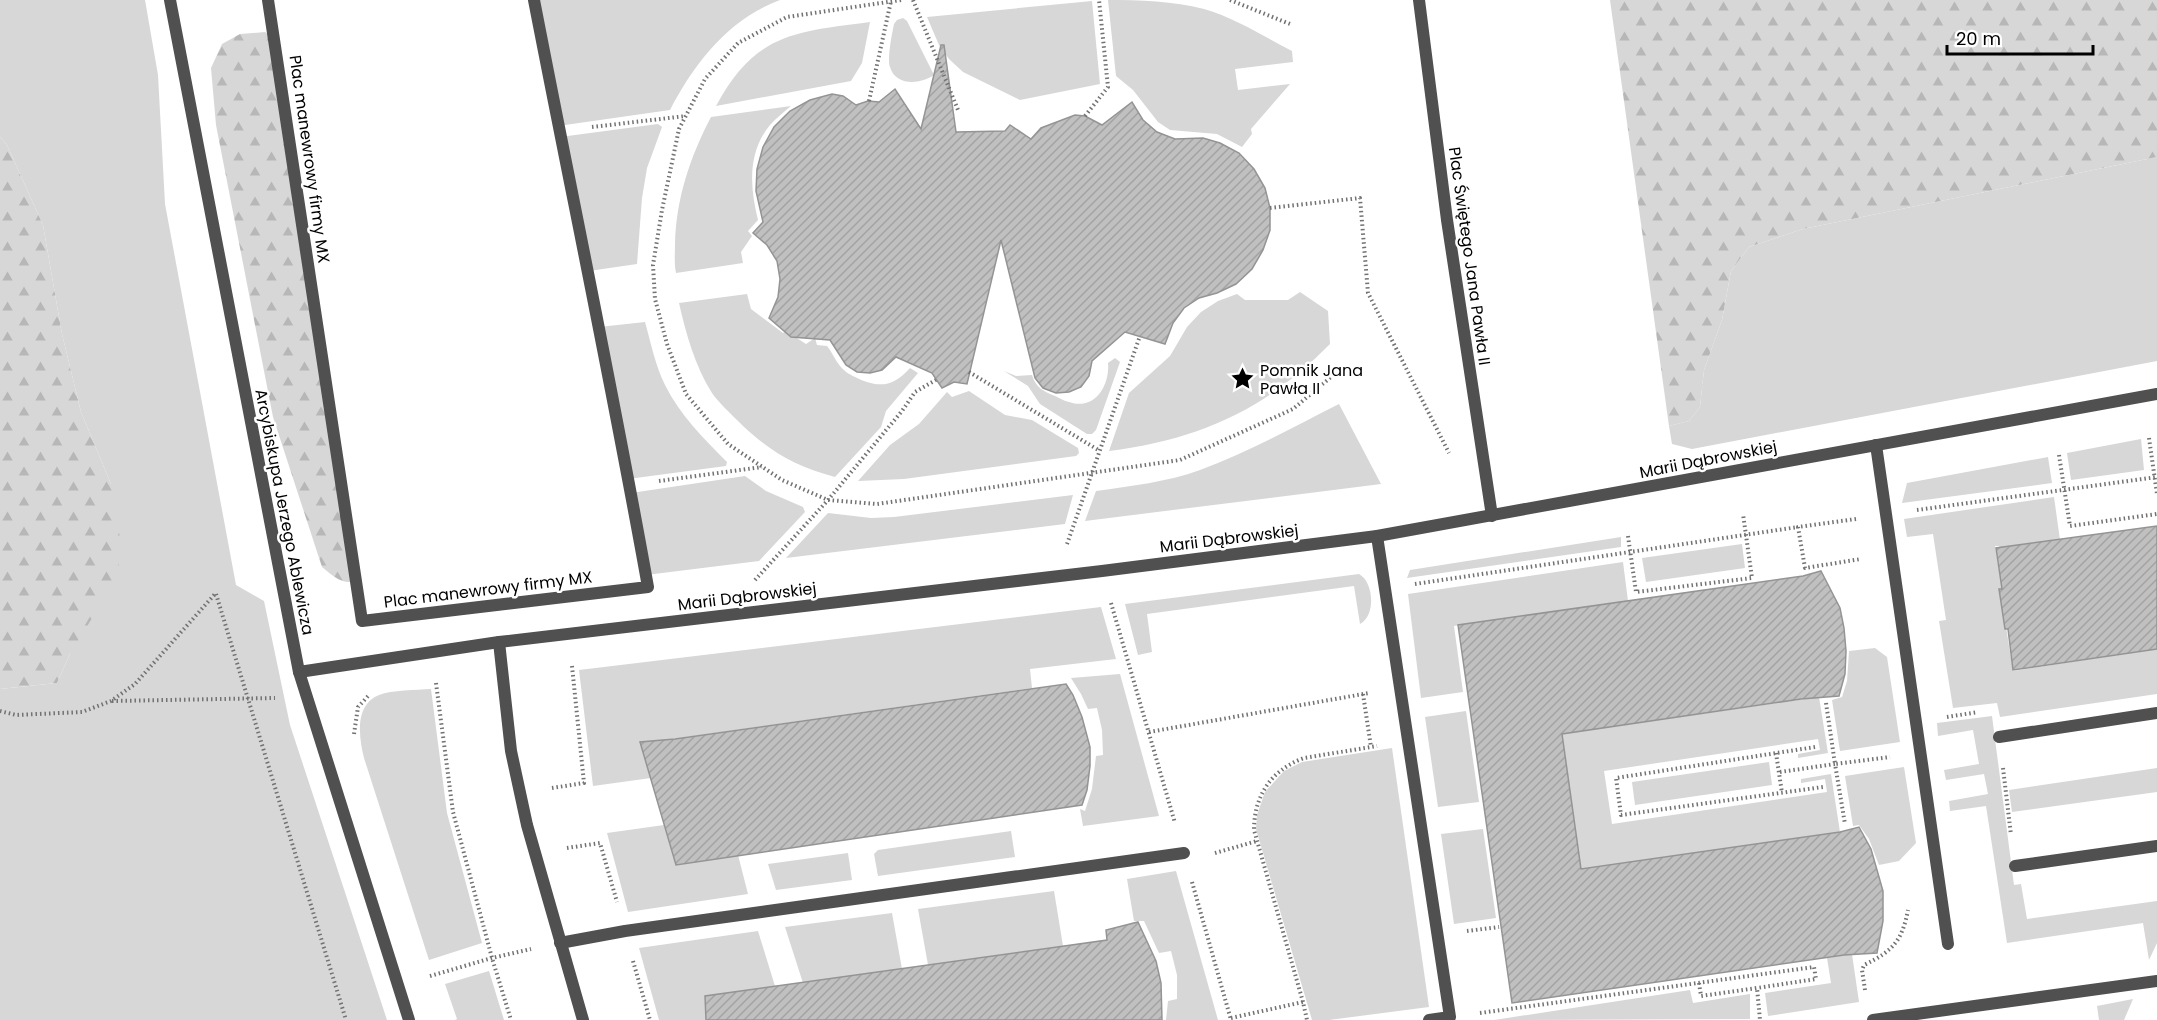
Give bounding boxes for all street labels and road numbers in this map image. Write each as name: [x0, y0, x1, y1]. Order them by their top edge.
street label: Plac manewrowy firmy MX: [284, 54, 336, 265]
street label: Plac Świętego Jana Pawła II: [1443, 145, 1496, 367]
street label: Arcybiskupa Jerzego Ablewicza: [249, 387, 320, 637]
street label: Marii Dąbrowskiej: [1637, 435, 1779, 484]
street label: Marii Dąbrowskiej: [1158, 519, 1300, 558]
street label: Plac manewrowy firmy MX: [383, 565, 594, 614]
street label: Marii Dąbrowskiej: [676, 577, 818, 616]

